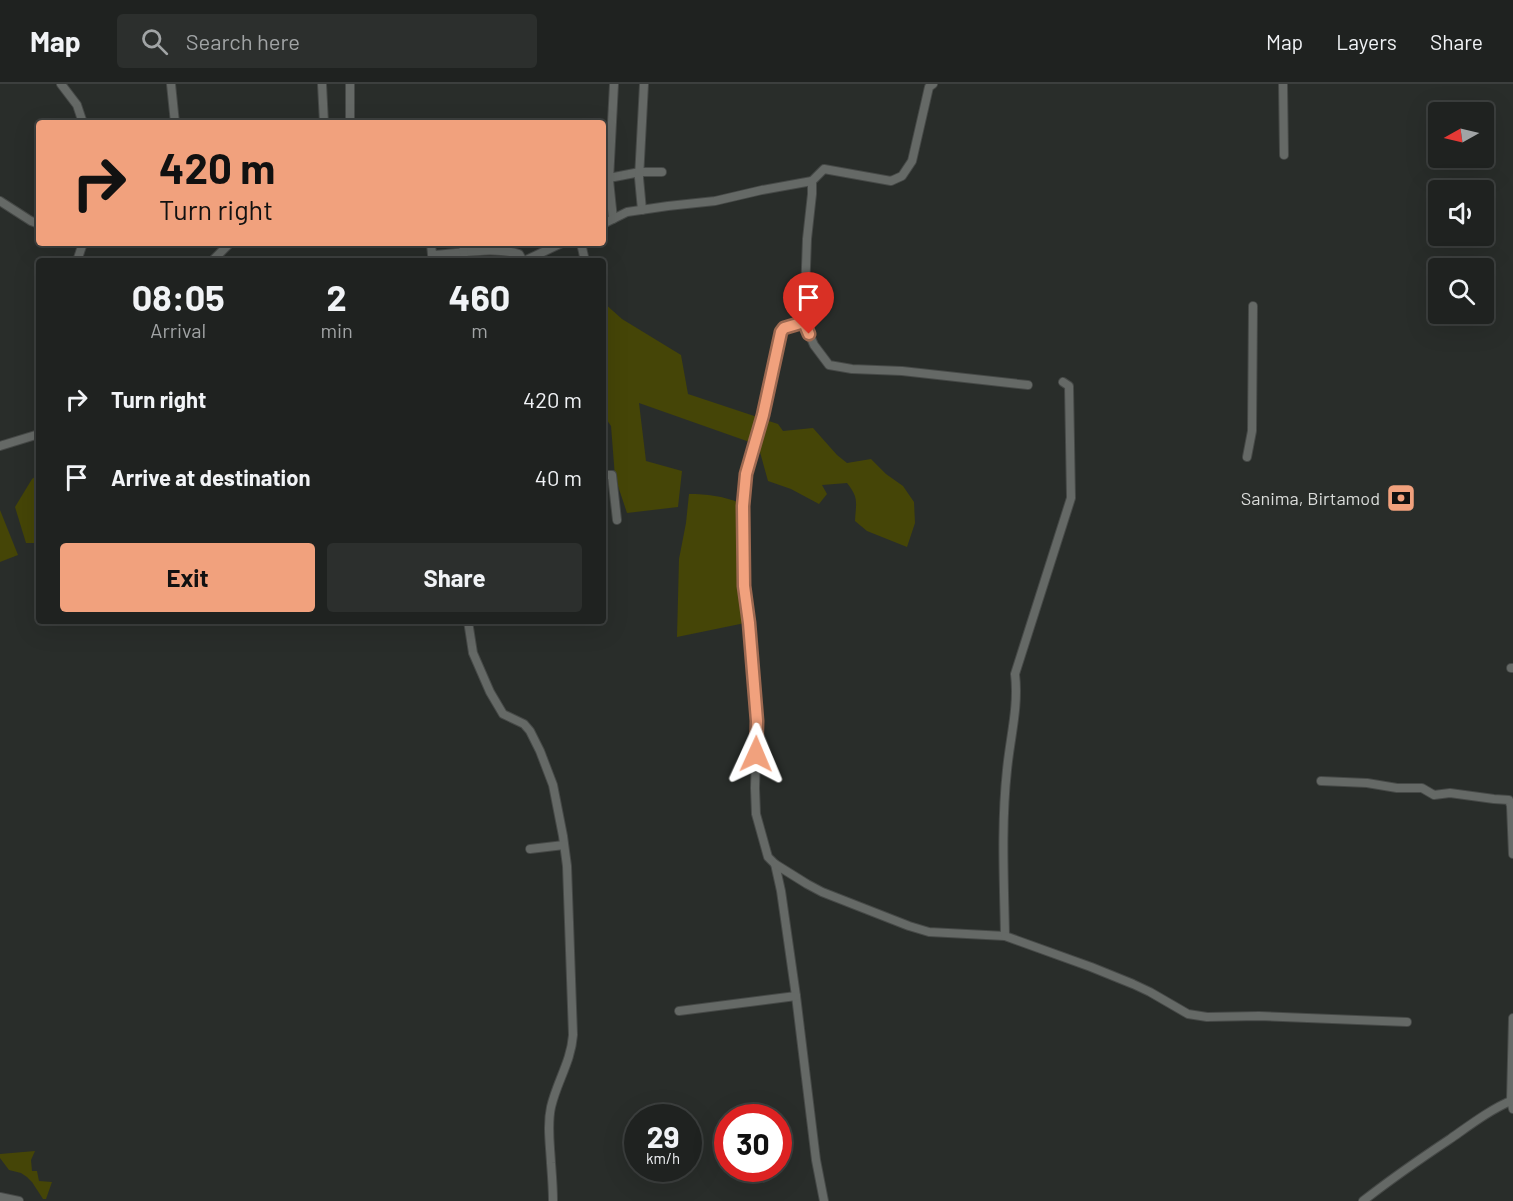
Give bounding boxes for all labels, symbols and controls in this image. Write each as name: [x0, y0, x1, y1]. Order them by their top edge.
search box: [117, 14, 537, 68]
text: Map: [30, 24, 81, 58]
icon: search: [138, 25, 171, 58]
text: Search here: [186, 28, 300, 54]
text: Map: [1266, 29, 1303, 54]
text: Layers: [1336, 29, 1397, 54]
text: Share: [1430, 29, 1483, 54]
north arrow: [1428, 102, 1494, 168]
map controls: [1428, 102, 1494, 324]
text: 420 m: [159, 142, 275, 192]
icon: right: [60, 144, 138, 222]
button: sound: [1428, 180, 1494, 246]
text: Turn right: [159, 193, 273, 225]
button: search: [1428, 258, 1494, 324]
pin: [783, 272, 834, 334]
text: 08:05: [132, 275, 225, 318]
text: 2: [327, 275, 347, 318]
text: 460: [449, 275, 510, 318]
icon: arrive: [792, 281, 825, 314]
text: Arrival: [150, 318, 206, 342]
text: min: [320, 318, 353, 342]
text: m: [471, 318, 488, 342]
icon: right: [60, 383, 93, 416]
text: Turn right: [111, 386, 206, 412]
text: 420 m: [523, 386, 582, 412]
icon: arrive: [60, 461, 93, 494]
text: Arrive at destination: [111, 464, 310, 490]
text: 40 m: [535, 464, 582, 490]
bank icon: Sanima, Birtamod: [1385, 482, 1417, 514]
place label: Sanima, Birtamod: [1241, 487, 1380, 509]
button: Exit: [60, 543, 315, 612]
button: Share: [327, 543, 582, 612]
position arrow: [724, 722, 788, 786]
speed limit sign: 30: [714, 1104, 792, 1182]
text: 29: [647, 1118, 679, 1154]
text: km/h: [646, 1149, 680, 1167]

